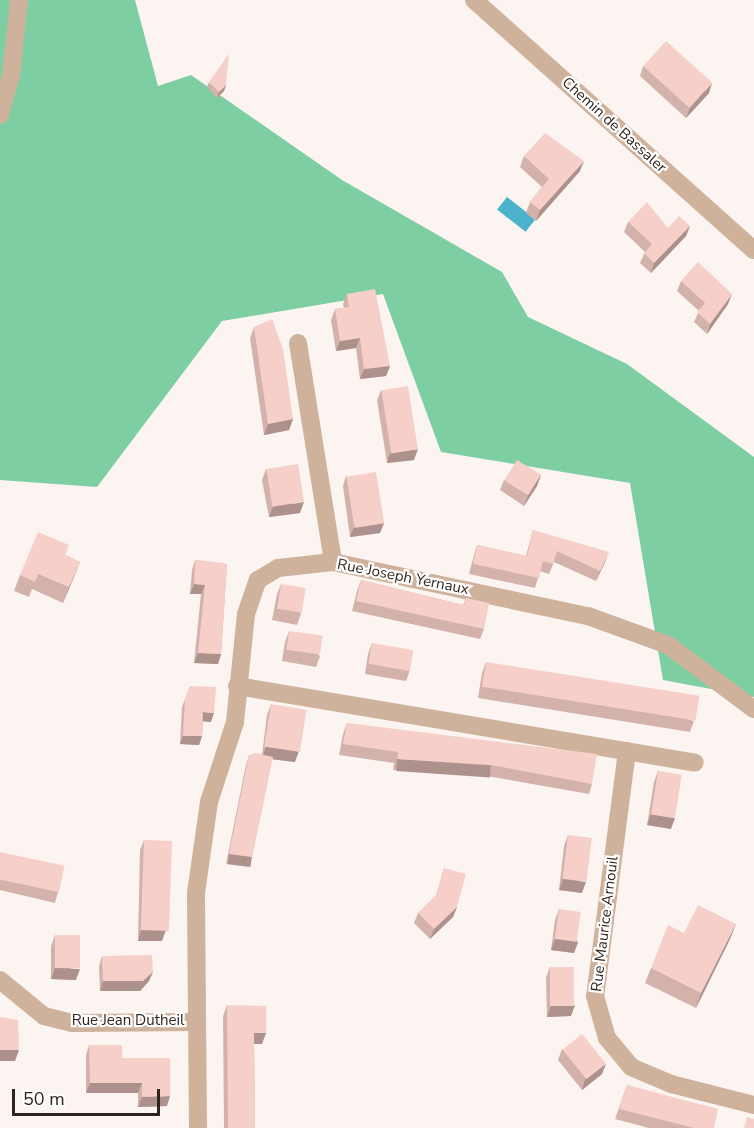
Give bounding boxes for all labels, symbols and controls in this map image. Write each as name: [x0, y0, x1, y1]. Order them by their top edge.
street label: Chemin de Bassaler: [558, 73, 670, 177]
street label: Rue Joseph Yernaux: [336, 555, 470, 599]
street label: Rue Maurice Arnouil: [588, 855, 622, 993]
street label: Rue Jean Dutheil: [72, 1012, 184, 1030]
scale bar: [15, 1077, 164, 1115]
text: 50 m: [23, 1087, 65, 1111]

